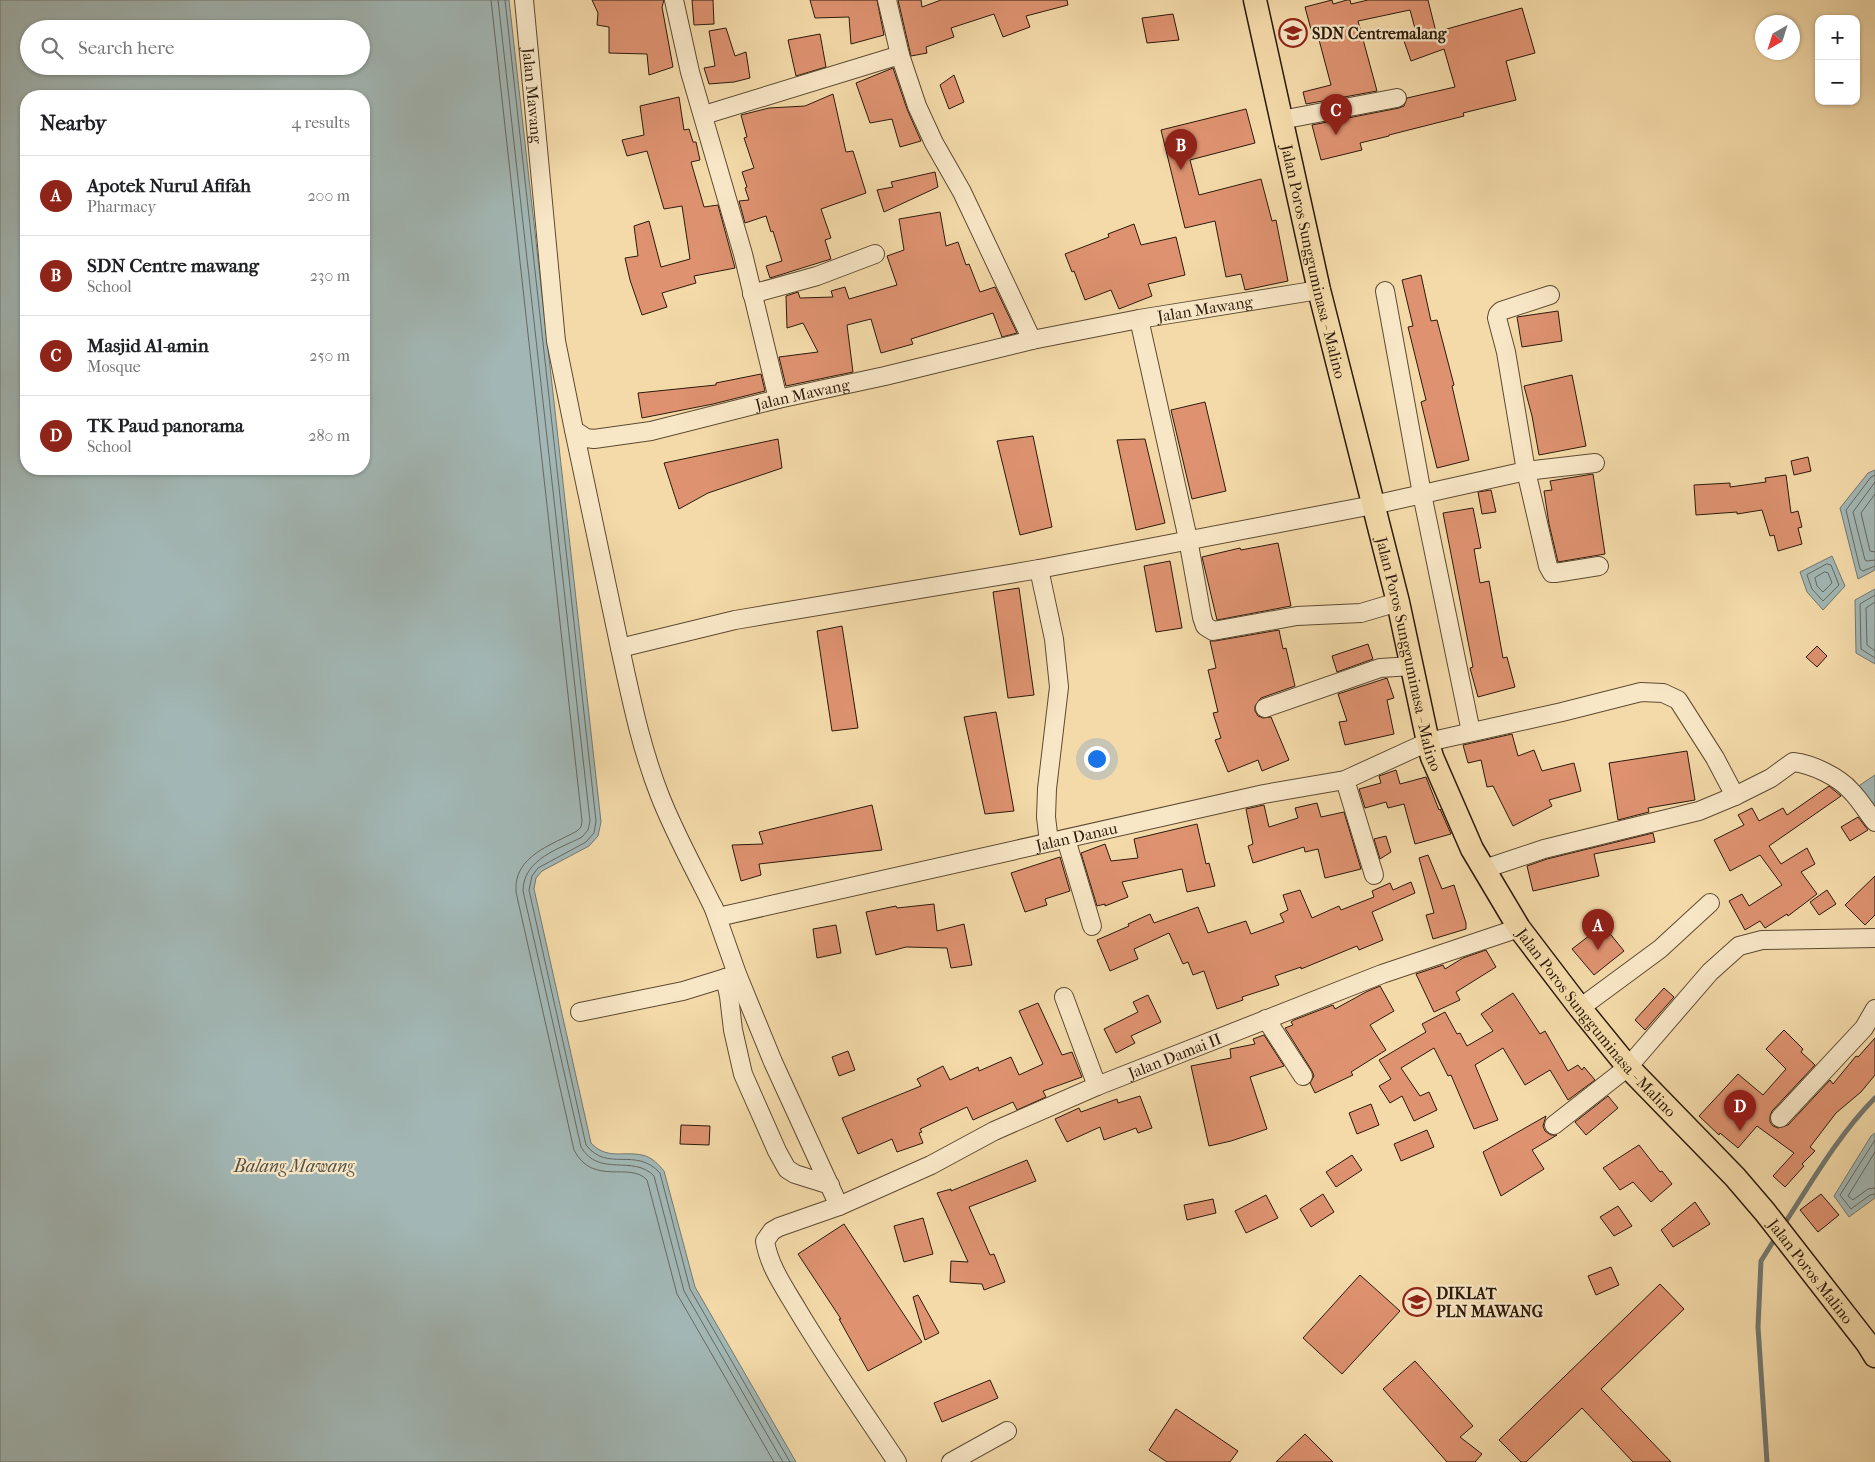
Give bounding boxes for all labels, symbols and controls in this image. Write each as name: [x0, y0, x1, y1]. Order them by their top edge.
north arrow: [1755, 15, 1800, 60]
map controls: [1815, 15, 1860, 105]
button: +: [1815, 15, 1860, 60]
school or university icon: SDN Centremalang: [1278, 18, 1308, 48]
search box: [20, 20, 370, 75]
place label: SDN Centremalang: [1312, 24, 1447, 44]
icon: search: [38, 34, 66, 62]
text: Search here: [78, 37, 174, 59]
street label: Jalan Mawang: [519, 45, 547, 145]
button: −: [1815, 60, 1860, 105]
pin: C: [1320, 94, 1352, 135]
text: Nearby: [40, 111, 106, 135]
text: 4 results: [292, 113, 350, 132]
pin: B: [1165, 129, 1197, 170]
street label: Jalan Poros Sungguminasa - Malino: [1277, 141, 1351, 380]
text: Apotek Nurul Afifah: [87, 175, 251, 197]
text: A: [51, 186, 61, 205]
text: 200 m: [307, 186, 350, 205]
text: Pharmacy: [87, 197, 156, 216]
text: SDN Centre mawang: [87, 255, 259, 277]
text: B: [51, 266, 61, 285]
text: 230 m: [310, 266, 350, 285]
text: School: [87, 277, 132, 296]
street label: Jalan Mawang: [1154, 291, 1255, 326]
text: Masjid Al-amin: [87, 335, 209, 357]
text: C: [51, 346, 61, 365]
text: 250 m: [309, 346, 350, 365]
text: Mosque: [87, 357, 141, 376]
street label: Jalan Mawang: [751, 374, 852, 414]
text: TK Paud panorama: [87, 415, 244, 437]
text: D: [50, 426, 62, 445]
text: 280 m: [308, 426, 350, 445]
text: School: [87, 437, 132, 456]
street label: Jalan Poros Sungguminasa - Malino: [1372, 533, 1446, 774]
your location: [1084, 746, 1110, 772]
street label: Jalan Danau: [1032, 818, 1119, 855]
pin: A: [1582, 909, 1614, 950]
street label: Jalan Poros Sungguminasa - Malino: [1512, 922, 1680, 1121]
street label: Jalan Damai II: [1123, 1029, 1224, 1083]
pin: D: [1724, 1090, 1756, 1131]
water label: Balang Mawang: [233, 1156, 355, 1177]
street label: Jalan Poros Malino: [1763, 1213, 1858, 1327]
place label: DIKLAT PLN MAWANG: [1436, 1284, 1544, 1321]
school or university icon: DIKLAT PLN MAWANG: [1402, 1287, 1432, 1317]

